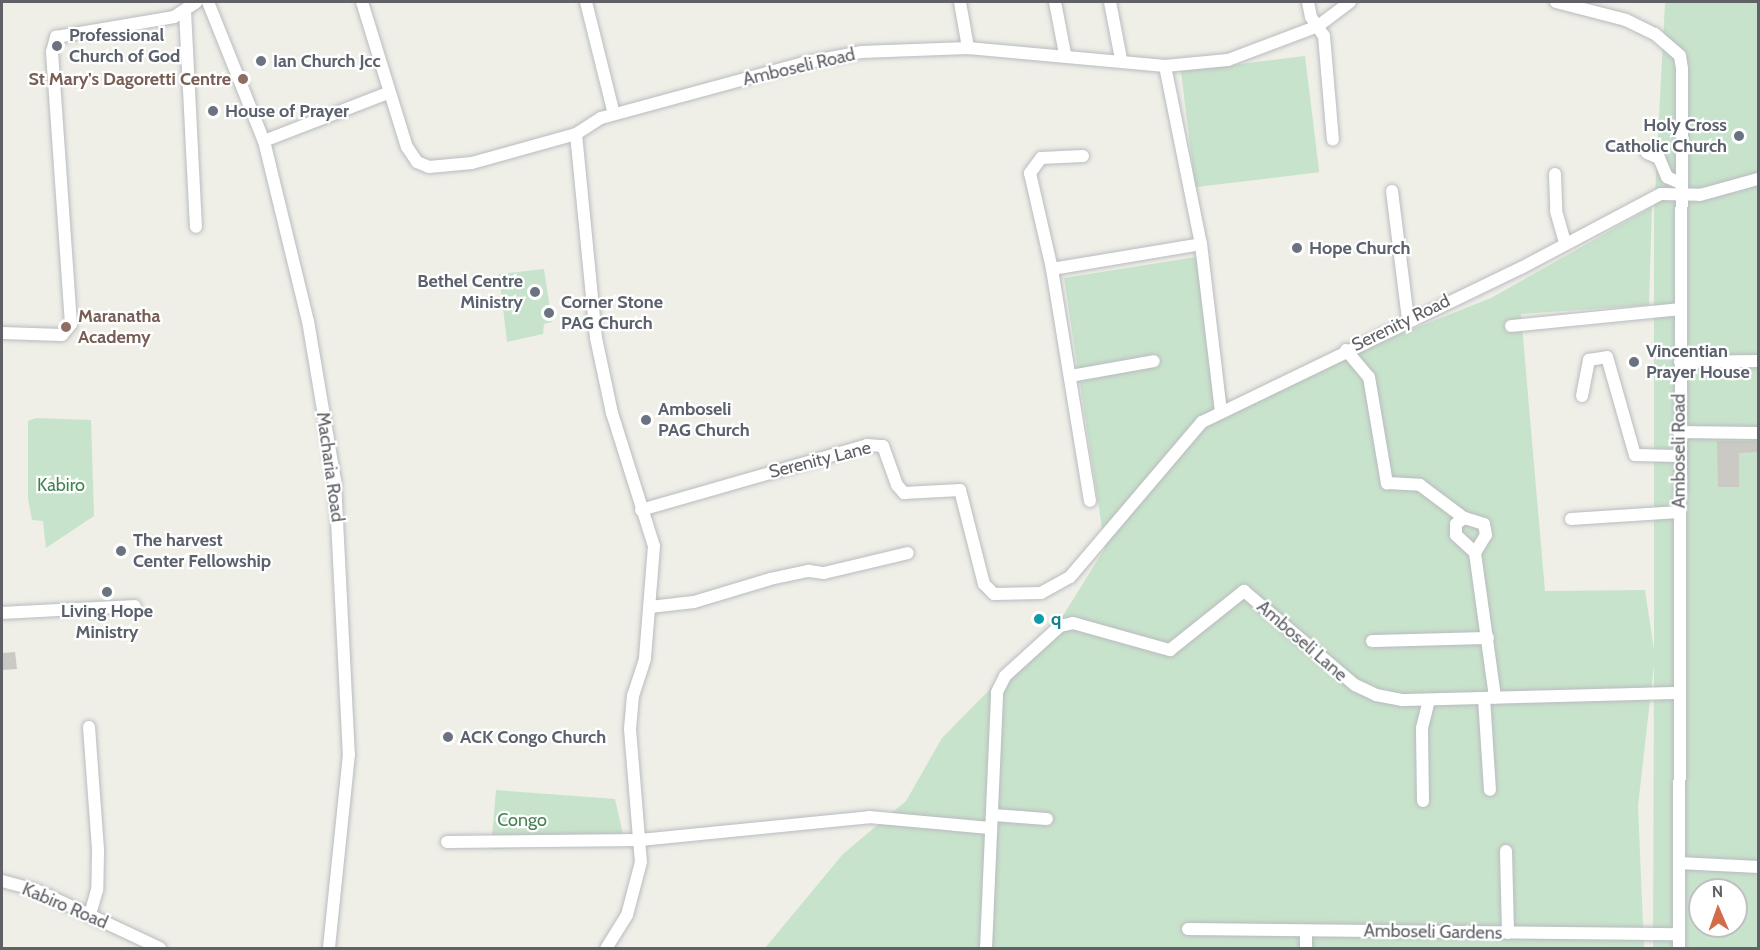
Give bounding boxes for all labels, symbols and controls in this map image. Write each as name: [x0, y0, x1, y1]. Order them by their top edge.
place label: Professional Church of God: [69, 25, 180, 68]
marker: Professional Church of God: [50, 39, 64, 53]
street label: Amboseli Road: [741, 44, 857, 90]
place label: Ian Church Jcc: [273, 50, 381, 72]
marker: Ian Church Jcc: [254, 54, 268, 68]
place label: St Mary's Dagoretti Centre: [28, 68, 231, 90]
marker: St Mary's Dagoretti Centre: [236, 72, 250, 86]
place label: House of Prayer: [225, 100, 349, 122]
marker: House of Prayer: [206, 104, 220, 118]
place label: Holy Cross Catholic Church: [1605, 115, 1727, 158]
marker: Holy Cross Catholic Church: [1732, 129, 1746, 143]
place label: Hope Church: [1309, 237, 1410, 259]
marker: Hope Church: [1290, 241, 1304, 255]
place label: Bethel Centre Ministry: [417, 271, 523, 314]
marker: Bethel Centre Ministry: [528, 285, 542, 299]
street label: Serenity Road: [1348, 290, 1454, 356]
place label: Corner Stone PAG Church: [561, 292, 663, 334]
place label: Maranatha Academy: [78, 306, 160, 348]
marker: Corner Stone PAG Church: [542, 306, 556, 320]
marker: Maranatha Academy: [59, 320, 73, 334]
place label: Vincentian Prayer House: [1646, 341, 1750, 384]
marker: Vincentian Prayer House: [1627, 355, 1641, 369]
street label: Amboseli Road: [1668, 394, 1690, 508]
place label: Amboseli PAG Church: [658, 399, 750, 442]
street label: Macharia Road: [312, 411, 348, 523]
marker: Amboseli PAG Church: [639, 413, 653, 427]
street label: Serenity Lane: [767, 437, 873, 483]
park label: Kabiro: [37, 474, 85, 496]
place label: The harvest Center Fellowship: [133, 530, 271, 572]
marker: The harvest Center Fellowship: [114, 544, 128, 558]
marker: Living Hope Ministry: [100, 585, 114, 599]
street label: Amboseli Lane: [1252, 596, 1352, 686]
place label: Living Hope Ministry: [61, 601, 153, 644]
place label: q: [1051, 608, 1061, 630]
marker: q: [1032, 612, 1046, 626]
place label: ACK Congo Church: [460, 726, 606, 748]
marker: ACK Congo Church: [441, 730, 455, 744]
park label: Congo: [497, 809, 547, 831]
street label: Kabiro Road: [19, 878, 111, 934]
north arrow: [1688, 878, 1748, 938]
text: N: [1711, 882, 1723, 901]
street label: Amboseli Gardens: [1364, 920, 1502, 944]

